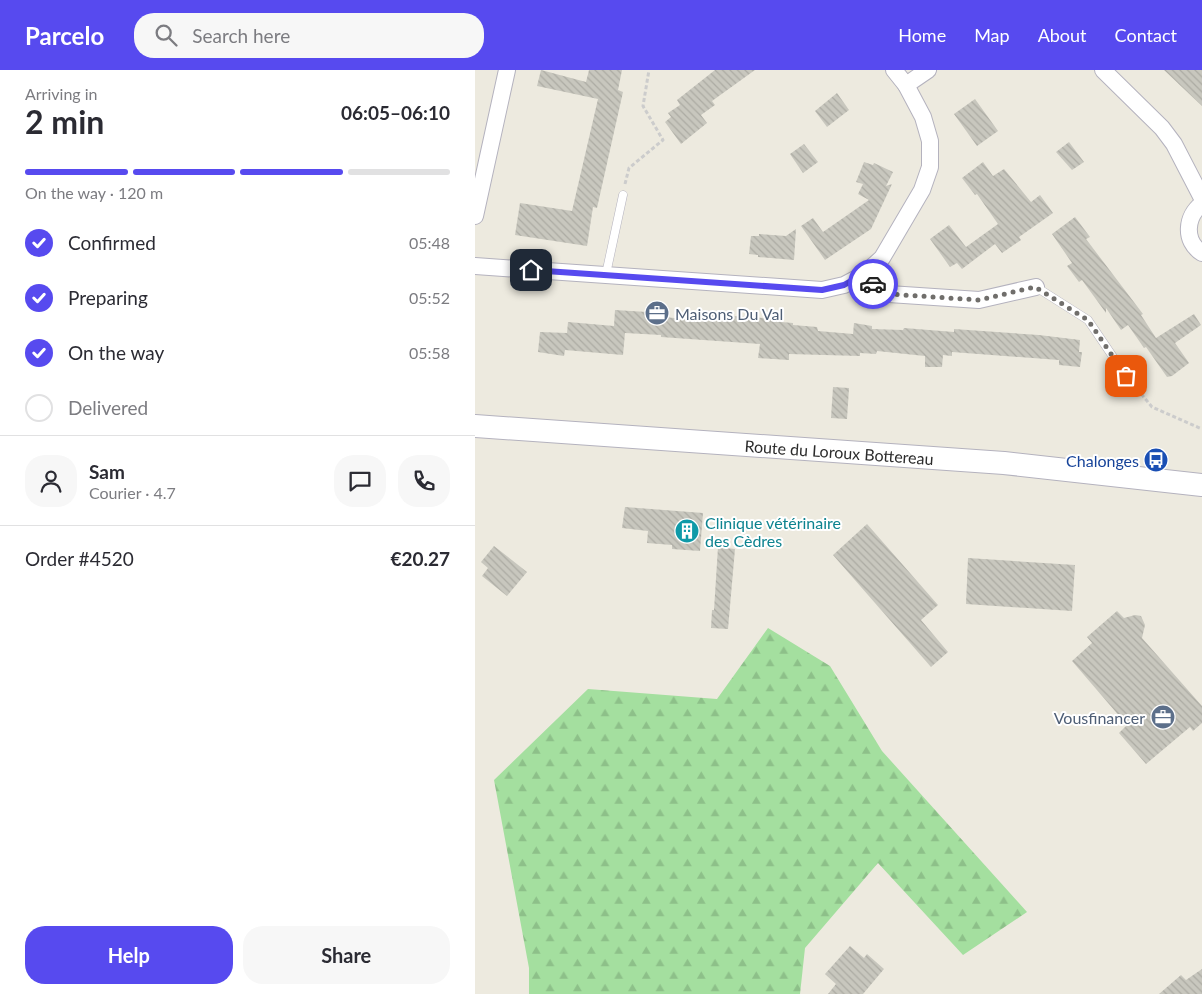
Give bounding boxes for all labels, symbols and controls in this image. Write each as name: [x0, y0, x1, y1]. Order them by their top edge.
search box: [134, 13, 484, 58]
text: Parcelo: [25, 21, 104, 50]
icon: search: [152, 21, 180, 49]
text: Search here: [192, 24, 290, 47]
text: Home: [898, 24, 946, 46]
text: Map: [974, 24, 1010, 46]
text: About: [1038, 24, 1087, 46]
text: Contact: [1115, 24, 1177, 46]
text: Arriving in: [25, 84, 98, 103]
text: 06:05–06:10: [341, 101, 450, 124]
text: 2 min: [25, 102, 104, 141]
text: On the way · 120 m: [25, 183, 163, 202]
icon: check: [25, 229, 53, 257]
text: Confirmed: [68, 231, 156, 254]
text: 05:48: [409, 233, 450, 252]
pin: [510, 249, 552, 291]
icon: home: [517, 256, 545, 284]
courier: [848, 259, 898, 309]
icon: car: [859, 270, 887, 298]
icon: check: [25, 284, 53, 312]
text: Preparing: [68, 286, 148, 309]
text: 05:52: [409, 288, 450, 307]
office icon: Maisons Du Val: [644, 300, 670, 326]
place label: Maisons Du Val: [675, 304, 783, 323]
icon: check: [25, 339, 53, 367]
text: On the way: [68, 341, 164, 364]
text: 05:58: [409, 343, 450, 362]
pin: [1105, 355, 1147, 397]
icon: bag: [1112, 362, 1140, 390]
text: Delivered: [68, 396, 148, 419]
street label: Route du Loroux Bottereau: [744, 435, 934, 468]
bus stop icon: Chalonges: [1143, 447, 1169, 473]
place label: Chalonges: [1066, 451, 1139, 470]
button: person: [25, 455, 77, 507]
button: chat: [334, 455, 386, 507]
button: phone: [398, 455, 450, 507]
text: Sam: [89, 460, 125, 483]
text: Courier · 4.7: [89, 483, 176, 502]
place label: Clinique vétérinaire des Cèdres: [705, 513, 841, 550]
building icon: Clinique vétérinaire des Cèdres: [674, 518, 700, 544]
text: Order #4520: [25, 547, 134, 570]
text: €20.27: [390, 547, 450, 570]
office icon: Vousfinancer: [1150, 704, 1176, 730]
place label: Vousfinancer: [1054, 708, 1145, 727]
button: Help: [25, 926, 233, 984]
button: Share: [243, 926, 450, 984]

